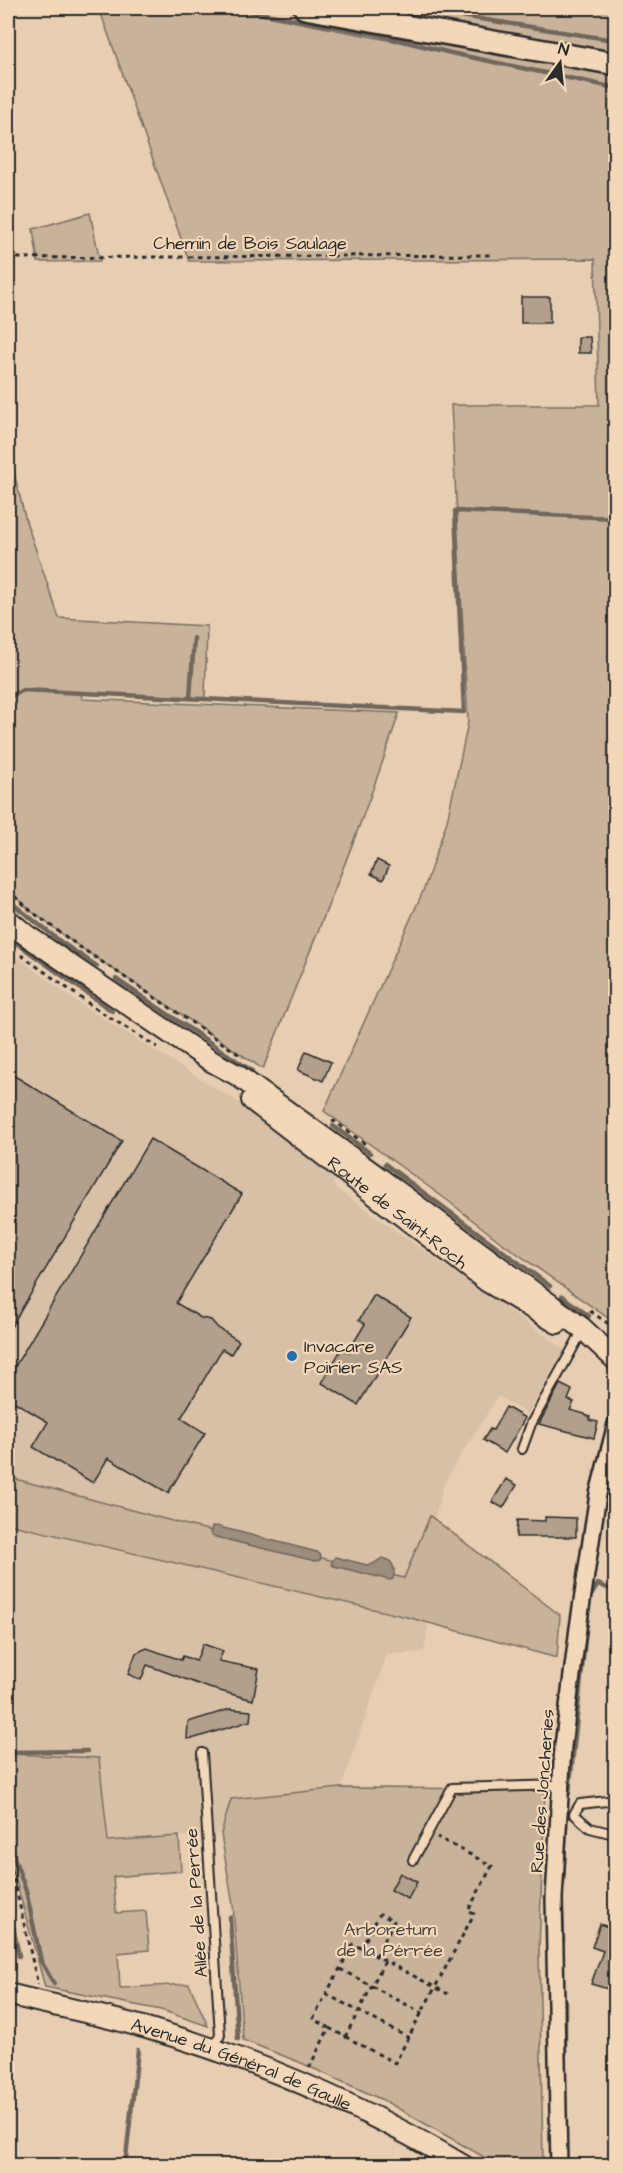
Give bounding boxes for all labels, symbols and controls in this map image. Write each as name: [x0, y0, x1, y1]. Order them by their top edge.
north arrow: [530, 33, 590, 93]
text: N: [556, 38, 571, 61]
street label: Chemin de Bois Saulage: [153, 231, 347, 257]
street label: Route de Saint-Roch: [322, 1151, 473, 1275]
place label: Invacare Poirier SAS: [304, 1334, 403, 1380]
marker: Invacare Poirier SAS: [285, 1349, 299, 1363]
street label: Rue des Joncheries: [524, 1708, 561, 1874]
street label: Allée de la Perrée: [179, 1827, 214, 1979]
park label: Arboretum de la Pérrée: [337, 1917, 443, 1963]
street label: Avenue du Général de Gaulle: [128, 2012, 356, 2117]

